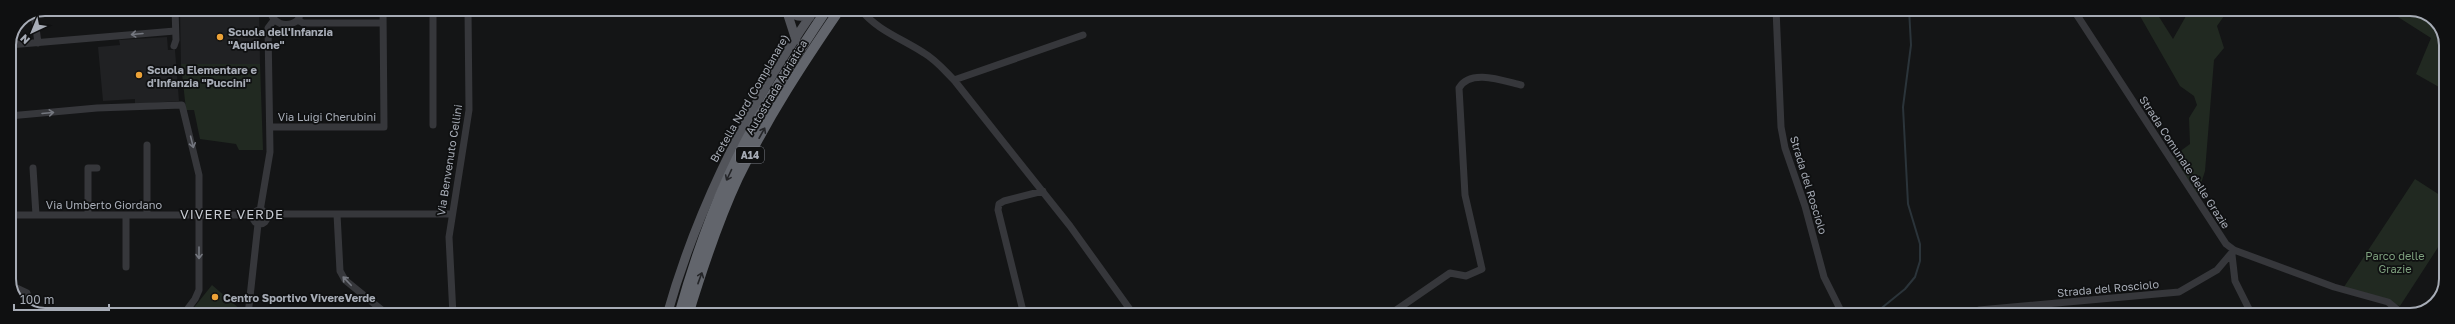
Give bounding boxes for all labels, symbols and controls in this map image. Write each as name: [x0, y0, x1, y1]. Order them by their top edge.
north arrow: [12, 12, 52, 52]
place label: Scuola dell'Infanzia "Aquilone": [228, 25, 333, 51]
one-way arrow: [131, 31, 144, 38]
text: N: [17, 32, 32, 47]
marker: Scuola dell'Infanzia "Aquilone": [215, 32, 225, 42]
street label: Bretella Nord (Complanare): [707, 32, 791, 164]
street label: Autostrada Adriatica: [743, 37, 809, 137]
place label: Scuola Elementare e d'Infanzia "Puccini": [147, 63, 258, 89]
marker: Scuola Elementare e d'Infanzia "Puccini": [134, 70, 144, 80]
street label: Strada Comunale delle Grazie: [2137, 93, 2233, 231]
street label: Via Benvenuto Cellini: [434, 103, 464, 217]
one-way arrow: [41, 109, 54, 116]
street label: Via Luigi Cherubini: [278, 110, 376, 123]
one-way arrow: [758, 127, 766, 139]
street label: Strada del Rosciolo: [1788, 134, 1830, 236]
one-way arrow: [189, 136, 196, 149]
road number: A14: [736, 147, 764, 163]
one-way arrow: [725, 169, 732, 181]
street label: Via Umberto Giordano: [46, 198, 163, 211]
district label: VIVERE VERDE: [180, 206, 284, 222]
one-way arrow: [195, 246, 203, 259]
park label: Parco delle Grazie: [2365, 249, 2425, 275]
one-way arrow: [696, 272, 704, 284]
one-way arrow: [343, 276, 352, 286]
street label: Strada del Rosciolo: [2057, 277, 2160, 299]
scale bar: [14, 286, 109, 312]
place label: Centro Sportivo VivereVerde: [223, 291, 376, 304]
text: 100 m: [20, 292, 54, 307]
marker: Centro Sportivo VivereVerde: [210, 292, 220, 302]

